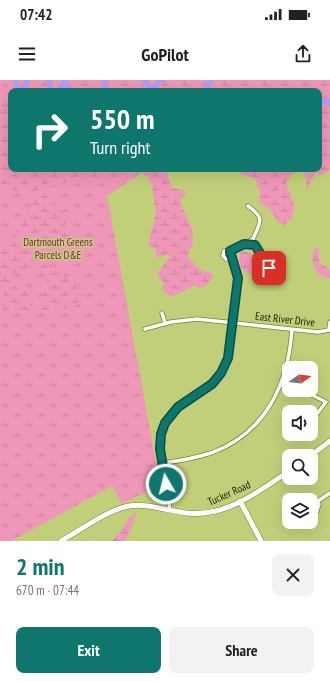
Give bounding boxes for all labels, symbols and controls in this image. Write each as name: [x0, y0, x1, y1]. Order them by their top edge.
text: 07:42: [20, 5, 52, 24]
icon: menu: [16, 43, 38, 65]
text: GoPilot: [141, 43, 189, 66]
icon: share: [292, 43, 314, 65]
text: 550 m: [90, 100, 154, 137]
icon: right: [24, 104, 76, 156]
text: Turn right: [90, 136, 150, 159]
park label: Dartmouth Greens Parcels D&E: [23, 235, 93, 262]
pin: [252, 251, 286, 285]
icon: arrive: [258, 257, 280, 279]
street label: East River Drive: [254, 309, 316, 329]
north arrow: [282, 361, 318, 397]
map controls: [282, 361, 318, 529]
button: sound: [282, 405, 318, 441]
button: search: [282, 449, 318, 485]
position arrow: [145, 463, 187, 505]
street label: Tucker Road: [205, 477, 253, 509]
button: layers: [282, 493, 318, 529]
text: 2 min: [16, 551, 64, 582]
button: close: [272, 554, 314, 596]
text: 670 m · 07:44: [16, 582, 79, 599]
button: Exit: [16, 627, 161, 673]
button: Share: [169, 627, 314, 673]

